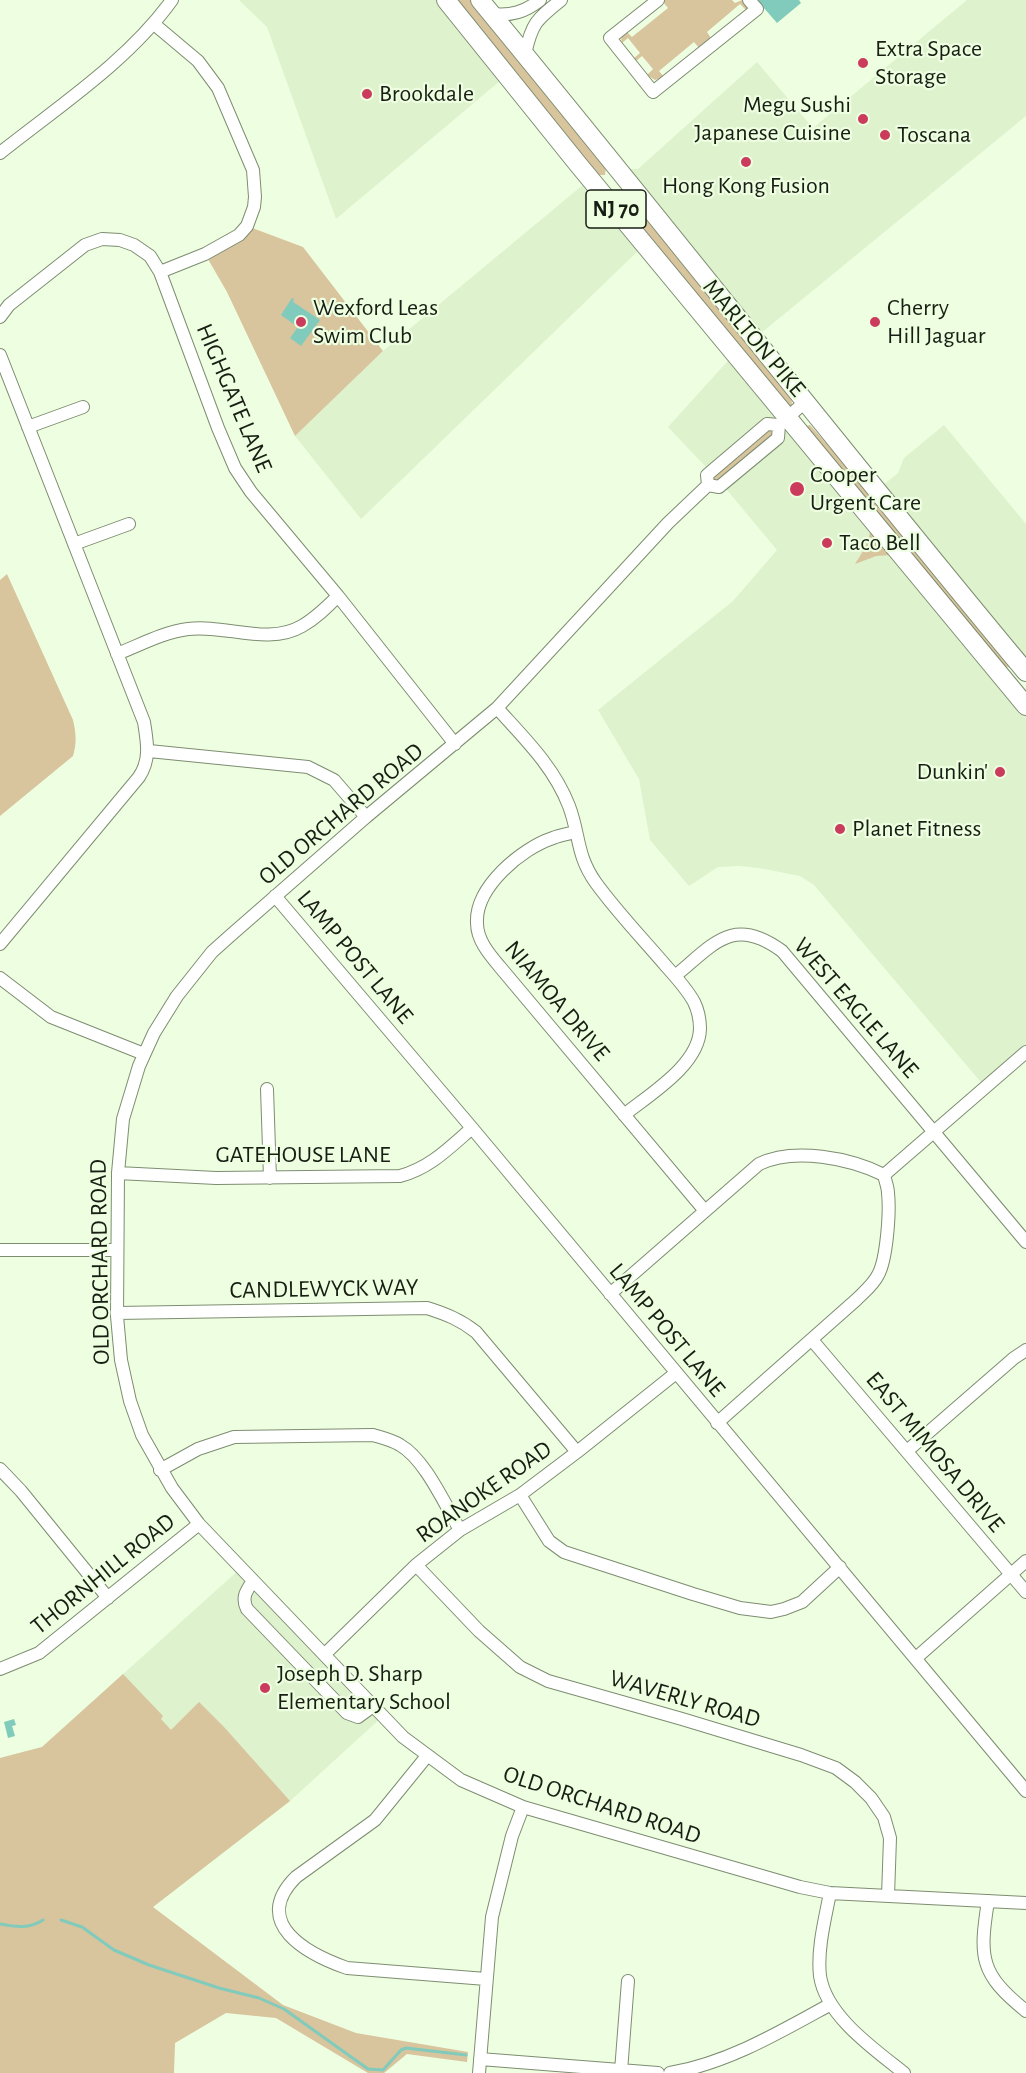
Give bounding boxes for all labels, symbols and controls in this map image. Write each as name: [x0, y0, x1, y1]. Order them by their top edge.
place label: Extra Space Storage: [875, 35, 982, 91]
marker: Extra Space Storage: [856, 56, 870, 70]
place label: Brookdale: [379, 80, 474, 108]
marker: Brookdale: [360, 87, 374, 101]
place label: Megu Sushi Japanese Cuisine: [694, 91, 851, 147]
marker: Megu Sushi Japanese Cuisine: [856, 112, 870, 126]
place label: Toscana: [897, 121, 971, 149]
marker: Toscana: [878, 128, 892, 142]
marker: Hong Kong Fusion: [739, 155, 753, 169]
place label: Hong Kong Fusion: [662, 172, 830, 200]
road number: NJ 70: [586, 190, 646, 228]
street label: MARLTON PIKE: [696, 273, 812, 403]
place label: Wexford Leas Swim Club: [313, 294, 438, 350]
place label: Cherry Hill Jaguar: [887, 294, 986, 350]
marker: Wexford Leas Swim Club: [294, 315, 308, 329]
marker: Cherry Hill Jaguar: [868, 315, 882, 329]
street label: HIGHGATE LANE: [190, 319, 278, 477]
place label: Cooper Urgent Care: [810, 461, 921, 517]
marker: Cooper Urgent Care: [788, 480, 806, 498]
place label: Taco Bell: [839, 529, 921, 557]
marker: Taco Bell: [820, 536, 834, 550]
street label: OLD ORCHARD ROAD: [253, 737, 429, 891]
place label: Dunkin': [917, 758, 988, 786]
marker: Dunkin': [993, 765, 1007, 779]
place label: Planet Fitness: [852, 815, 981, 843]
marker: Planet Fitness: [833, 822, 847, 836]
street label: LAMP POST LANE: [291, 884, 419, 1030]
street label: WEST EAGLE LANE: [787, 932, 925, 1084]
street label: NIAMOA DRIVE: [498, 935, 616, 1067]
street label: GATEHOUSE LANE: [215, 1141, 391, 1169]
street label: OLD ORCHARD ROAD: [84, 1159, 116, 1365]
street label: LAMP POST LANE: [603, 1257, 731, 1403]
street label: CANDLEWYCK WAY: [229, 1273, 419, 1305]
street label: EAST MIMOSA DRIVE: [859, 1366, 1011, 1538]
street label: ROANOKE ROAD: [411, 1435, 557, 1549]
street label: THORNHILL ROAD: [25, 1507, 181, 1641]
place label: Joseph D. Sharp Elementary School: [277, 1660, 451, 1716]
street label: WAVERLY ROAD: [606, 1664, 764, 1734]
marker: Joseph D. Sharp Elementary School: [258, 1681, 272, 1695]
street label: OLD ORCHARD ROAD: [500, 1759, 704, 1851]

